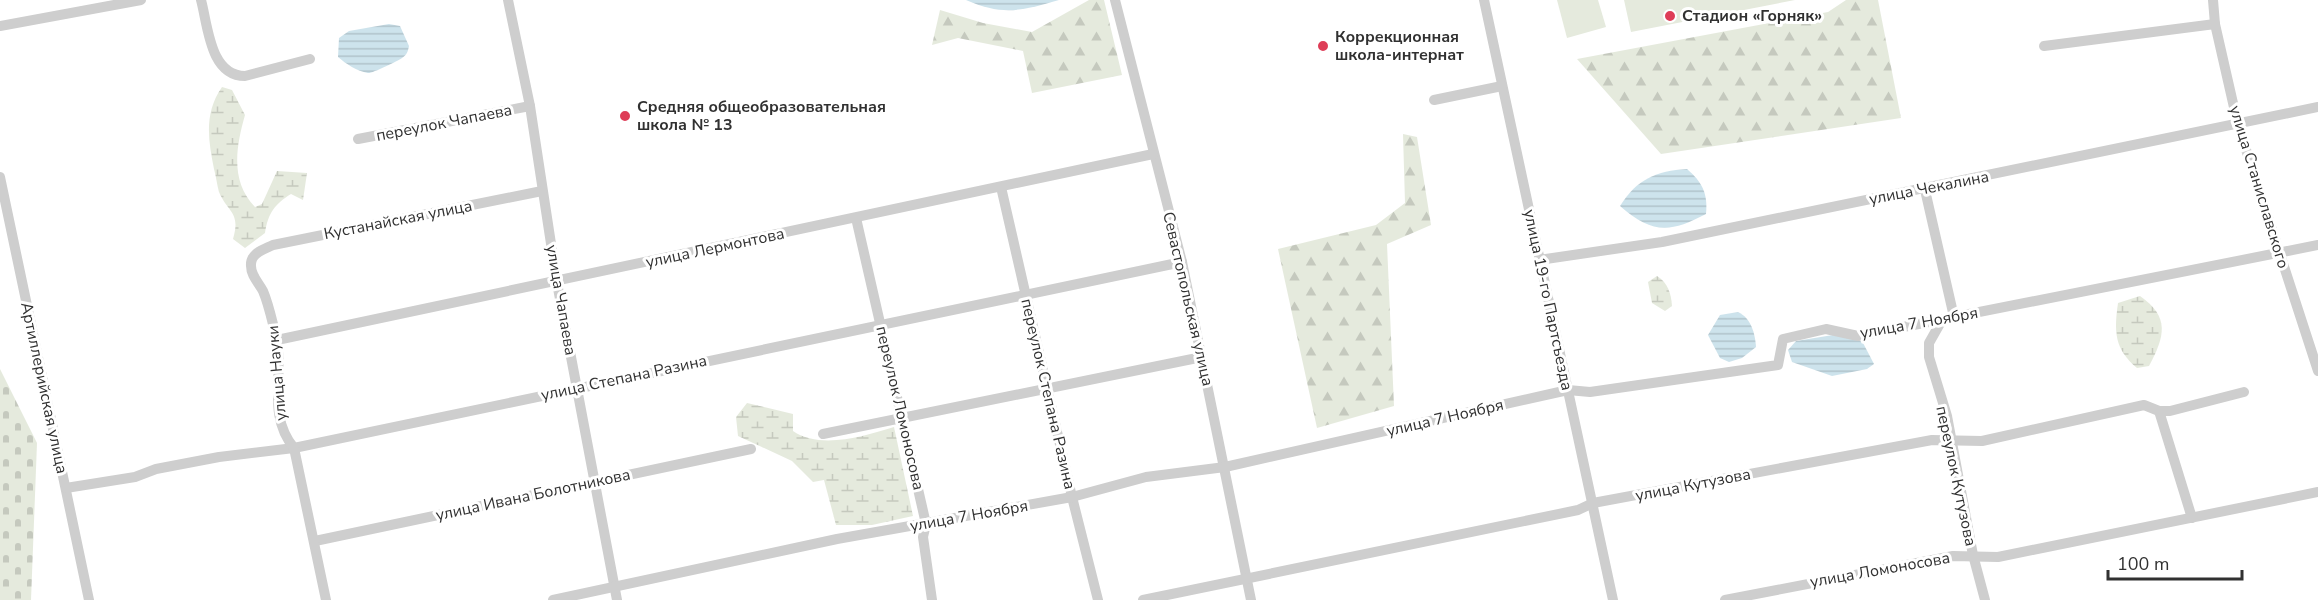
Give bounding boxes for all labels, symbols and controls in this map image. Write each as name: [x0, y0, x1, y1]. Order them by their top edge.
place label: Стадион «Горняк»: [1682, 5, 1822, 27]
marker: Стадион «Горняк»: [1663, 9, 1677, 23]
place label: Коррекционная школа-интернат: [1335, 26, 1464, 66]
marker: Коррекционная школа-интернат: [1316, 39, 1330, 53]
place label: Средняя общеобразовательная школа № 13: [637, 96, 886, 136]
street label: переулок Чапаева: [374, 99, 514, 147]
street label: улица Станиславского: [2224, 103, 2294, 271]
marker: Средняя общеобразовательная школа № 13: [618, 109, 632, 123]
street label: улица Чекалина: [1867, 166, 1991, 210]
street label: Кустанайская улица: [322, 195, 474, 245]
street label: улица 19-го Партсъезда: [1518, 208, 1578, 392]
street label: Севастопольская улица: [1157, 210, 1219, 388]
street label: улица Лермонтова: [644, 223, 786, 273]
street label: улица Чапаева: [540, 243, 582, 357]
street label: переулок Степана Разина: [1015, 296, 1081, 492]
street label: Артиллерийская улица: [15, 300, 73, 476]
street label: улица 7 Ноября: [1858, 302, 1980, 344]
street label: улица Науки: [262, 324, 292, 422]
street label: переулок Ломоносова: [870, 324, 930, 492]
street label: улица Степана Разина: [539, 350, 709, 406]
street label: улица 7 Ноября: [1384, 394, 1506, 442]
street label: переулок Кутузова: [1930, 404, 1982, 548]
street label: улица Кутузова: [1634, 463, 1752, 507]
street label: улица Ивана Болотникова: [434, 464, 632, 526]
street label: улица 7 Ноября: [908, 495, 1030, 537]
scale bar: [2108, 543, 2242, 581]
street label: улица Ломоносова: [1808, 547, 1952, 593]
text: 100 m: [2117, 552, 2169, 576]

